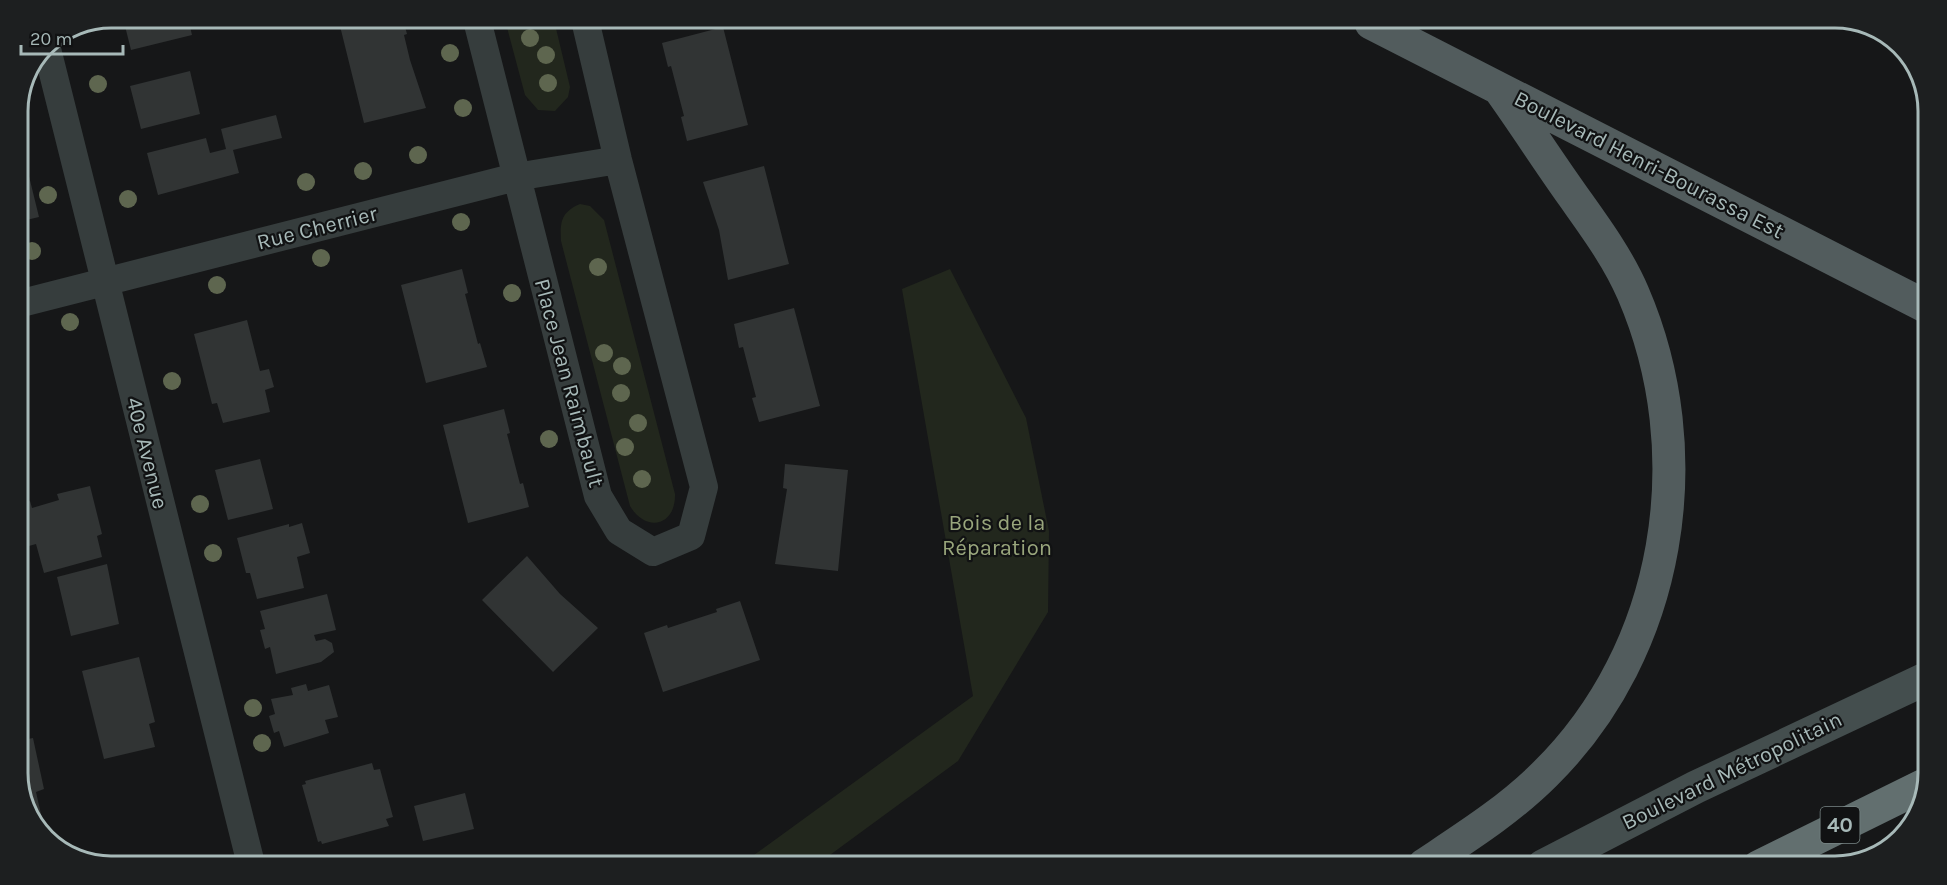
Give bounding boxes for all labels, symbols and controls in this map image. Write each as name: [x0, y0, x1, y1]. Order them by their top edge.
scale bar: [21, 18, 123, 56]
text: 20 m: [30, 28, 72, 50]
street label: Boulevard Henri-Bourassa Est: [1510, 86, 1788, 244]
street label: Rue Cherrier: [254, 200, 380, 256]
street label: Place Jean Raimbault: [529, 276, 609, 490]
street label: 40e Avenue: [121, 394, 173, 512]
park label: Bois de la Réparation: [942, 510, 1052, 561]
street label: Boulevard Métropolitain: [1618, 706, 1846, 836]
road number: 40: [1820, 807, 1860, 843]

